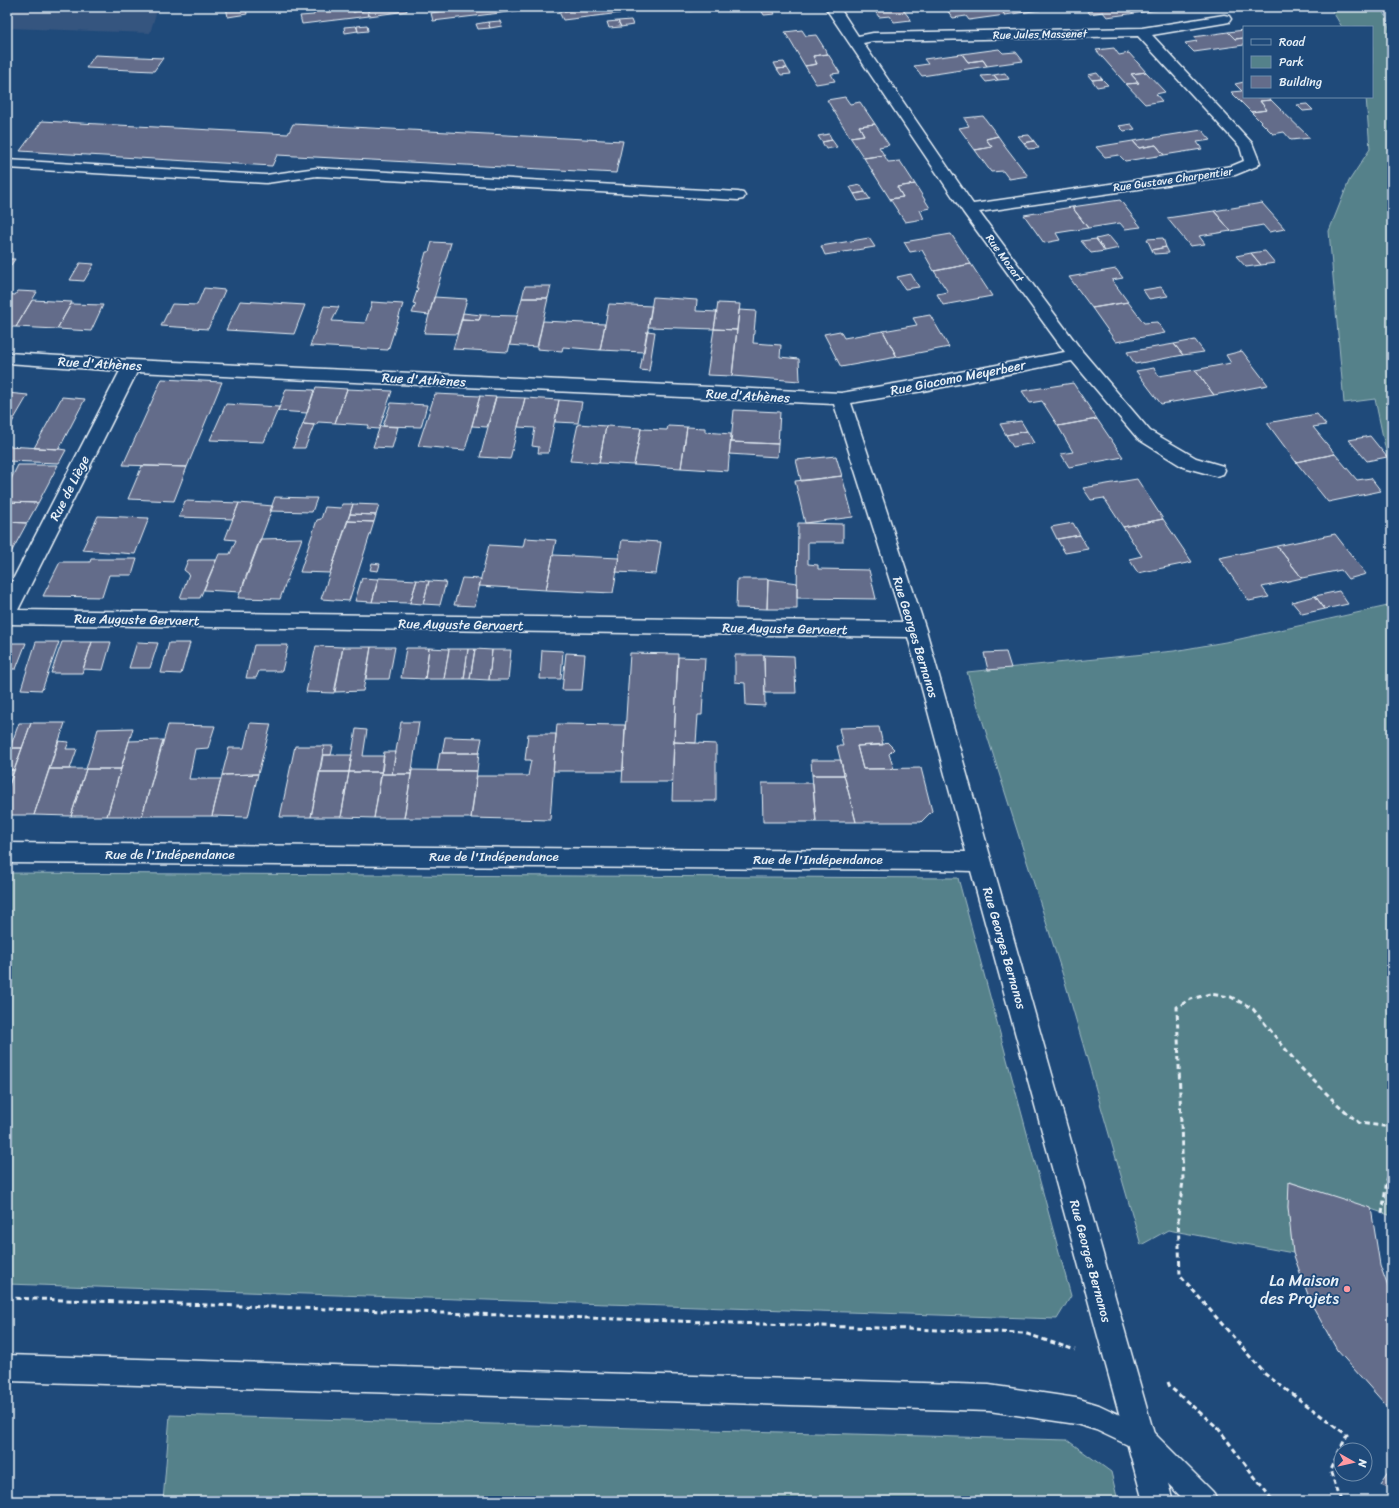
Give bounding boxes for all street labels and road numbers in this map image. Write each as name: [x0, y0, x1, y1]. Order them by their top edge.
street label: Rue Jules Massenet: [993, 24, 1088, 45]
street label: Rue Gustave Charpentier: [1112, 162, 1235, 197]
street label: Rue Mozart: [981, 230, 1029, 287]
street label: Rue d'Athènes: [57, 350, 143, 377]
street label: Rue Giacomo Meyerbeer: [889, 353, 1028, 402]
street label: Rue d'Athènes: [381, 366, 467, 393]
street label: Rue d'Athènes: [705, 382, 791, 409]
street label: Rue de Liège: [43, 451, 96, 525]
street label: Rue Georges Bernanos: [886, 573, 945, 702]
street label: Rue Auguste Gervaert: [74, 607, 200, 632]
street label: Rue Auguste Gervaert: [398, 612, 524, 637]
street label: Rue Auguste Gervaert: [722, 616, 848, 641]
street label: Rue de l'Indépendance: [105, 843, 235, 866]
street label: Rue de l'Indépendance: [429, 845, 559, 868]
street label: Rue de l'Indépendance: [753, 848, 883, 871]
street label: Rue Georges Bernanos: [976, 884, 1033, 1013]
street label: Rue Georges Bernanos: [1063, 1197, 1118, 1326]

